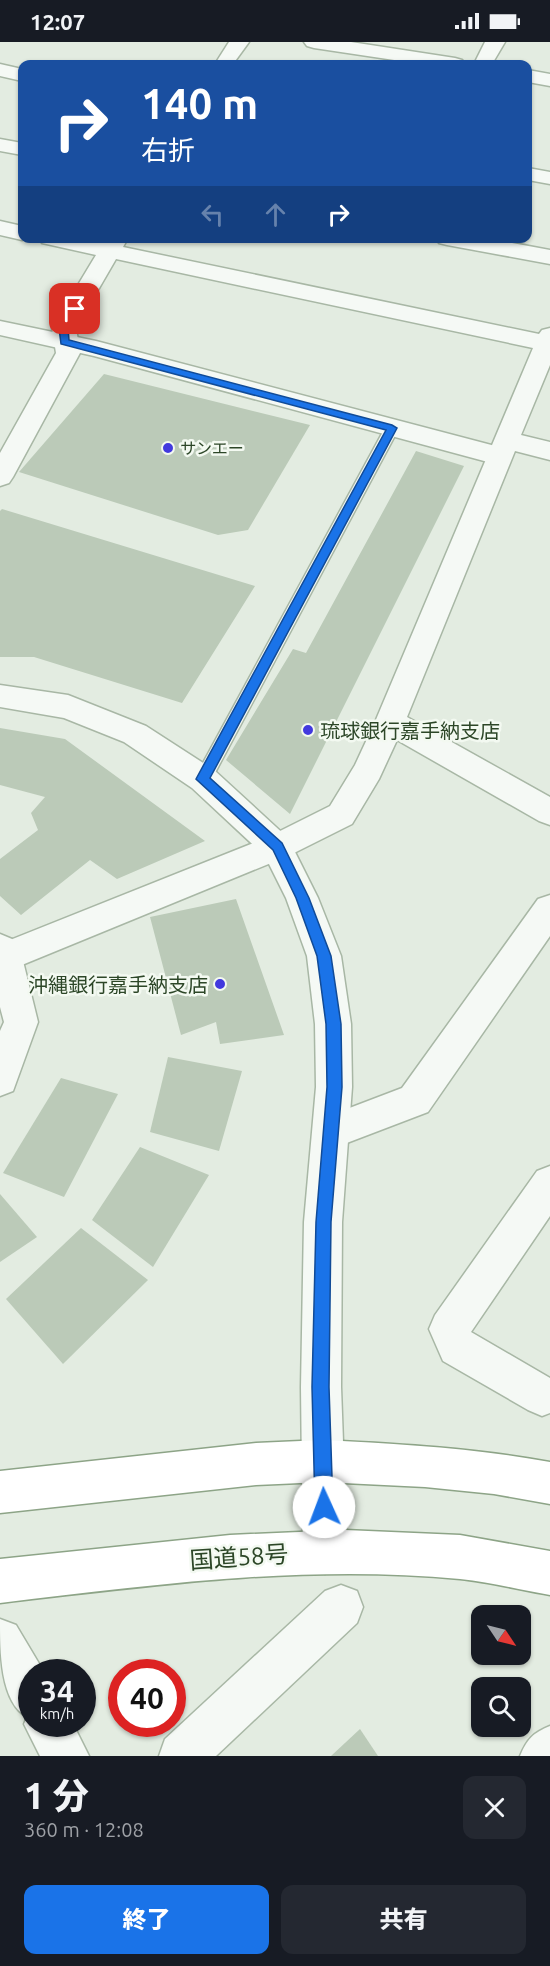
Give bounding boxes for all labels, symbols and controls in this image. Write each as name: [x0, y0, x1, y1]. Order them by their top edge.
text: 12:07: [30, 9, 85, 34]
text: 140 m: [141, 80, 258, 127]
icon: right: [42, 84, 120, 162]
text: 右折: [141, 135, 195, 165]
icon: left: [196, 198, 229, 231]
icon: ahead: [259, 198, 292, 231]
icon: right: [322, 198, 355, 231]
pin: [49, 283, 100, 334]
icon: arrive: [58, 292, 91, 325]
place label: サンエー: [180, 439, 244, 457]
marker: サンエー: [161, 441, 175, 455]
place label: 琉球銀行嘉手納支店: [320, 719, 500, 742]
marker: 琉球銀行嘉手納支店: [301, 723, 315, 737]
place label: 沖縄銀行嘉手納支店: [28, 973, 208, 996]
marker: 沖縄銀行嘉手納支店: [213, 977, 227, 991]
position arrow: [292, 1475, 356, 1539]
street label: 国道58号: [189, 1540, 289, 1574]
north arrow: [471, 1605, 531, 1665]
map controls: [471, 1605, 531, 1737]
speed limit sign: 40: [108, 1659, 186, 1737]
text: 34: [40, 1674, 74, 1708]
button: search: [471, 1677, 531, 1737]
text: km/h: [40, 1705, 74, 1722]
text: 1 分: [24, 1775, 89, 1816]
button: close: [463, 1776, 526, 1839]
text: 360 m · 12:08: [24, 1818, 144, 1841]
button: 終了: [24, 1885, 269, 1954]
button: 共有: [281, 1885, 526, 1954]

